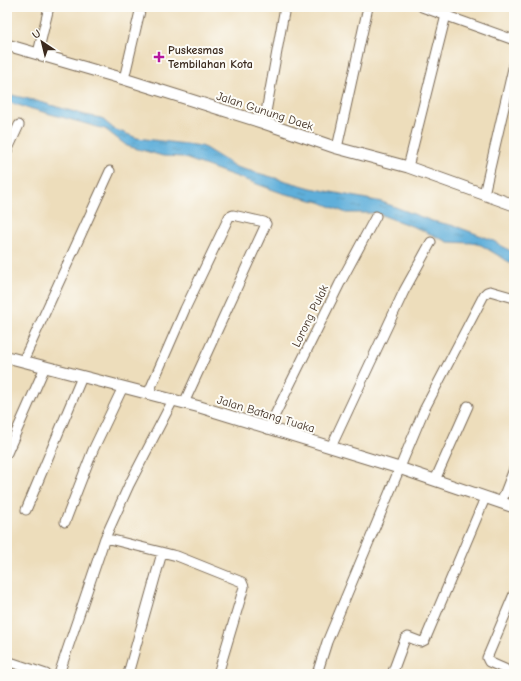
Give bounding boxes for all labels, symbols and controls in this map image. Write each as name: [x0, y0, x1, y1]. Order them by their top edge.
north arrow: [22, 22, 62, 62]
text: U: [30, 27, 43, 42]
place label: Puskesmas Tembilahan Kota: [168, 43, 253, 71]
marker: Puskesmas Tembilahan Kota: [153, 51, 165, 63]
street label: Jalan Gunung Daek: [215, 89, 315, 133]
street label: Lorong Pulak: [289, 282, 331, 349]
street label: Jalan Batang Tuaka: [215, 392, 317, 436]

